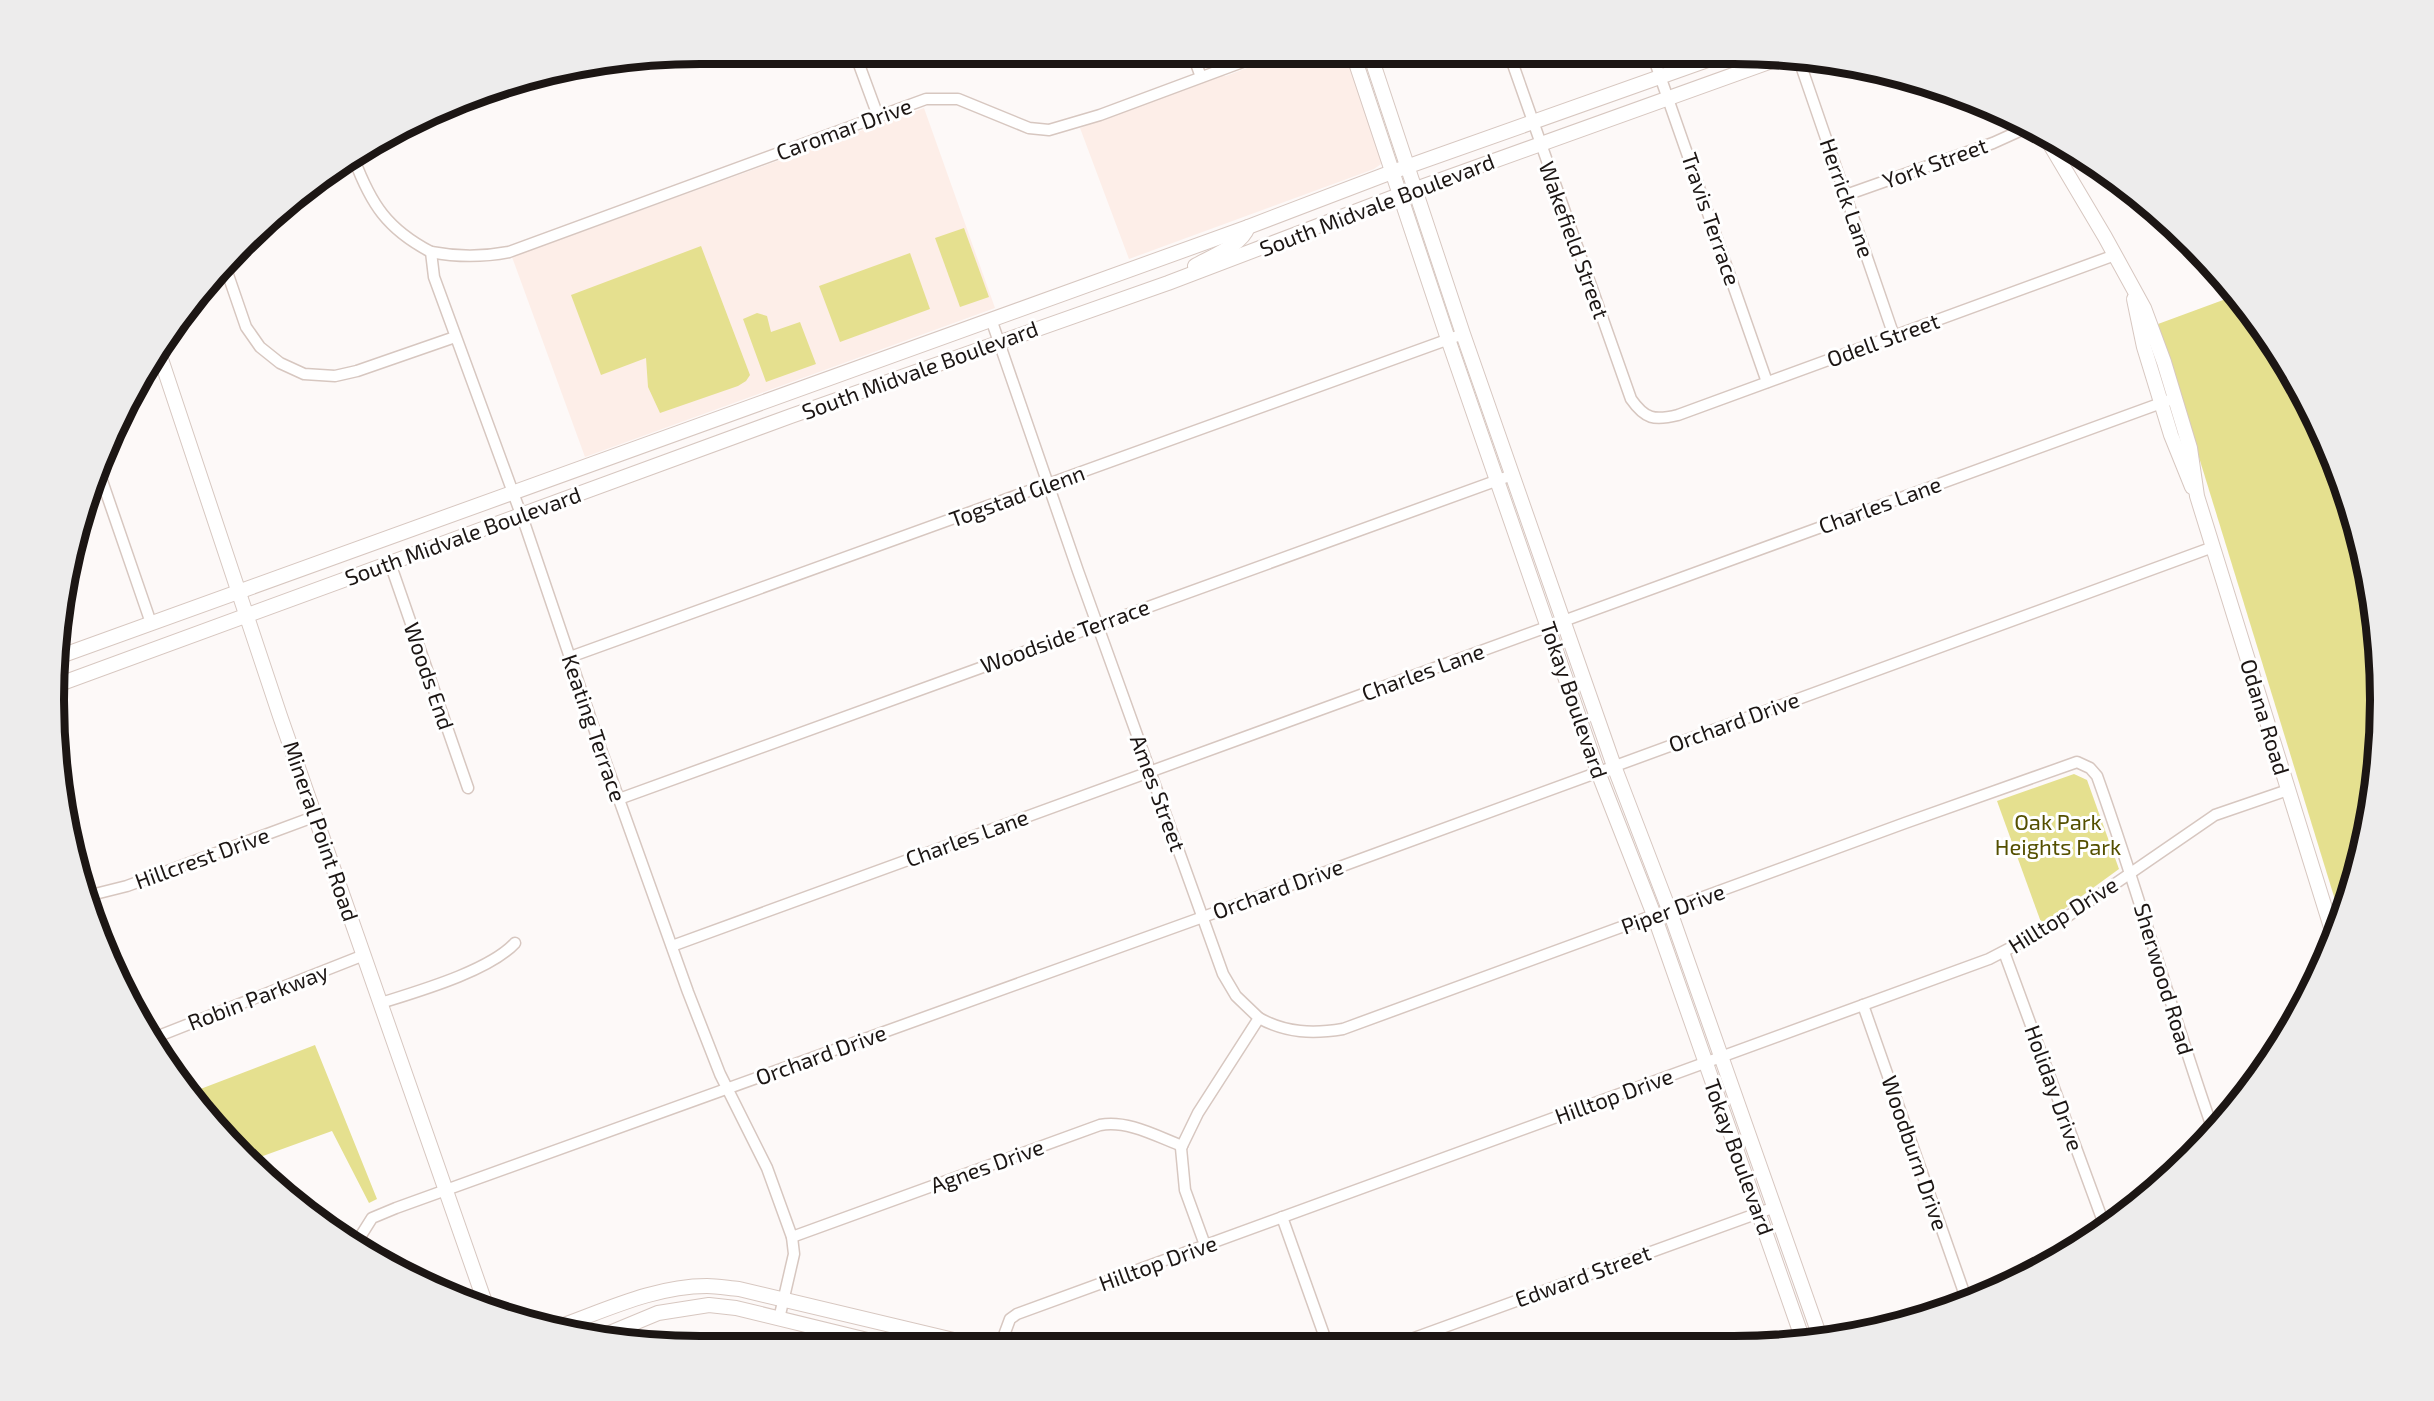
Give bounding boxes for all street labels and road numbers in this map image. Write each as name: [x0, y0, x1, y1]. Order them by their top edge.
street label: Caromar Drive: [772, 91, 915, 165]
street label: York Street: [1879, 131, 1991, 193]
street label: Herrick Lane: [1815, 135, 1880, 261]
street label: South Midvale Boulevard: [1256, 147, 1498, 261]
street label: Travis Terrace: [1677, 149, 1747, 288]
street label: Wakefield Street: [1534, 157, 1615, 322]
street label: Odell Street: [1823, 307, 1942, 371]
street label: South Midvale Boulevard: [798, 314, 1041, 424]
street label: Togstad Glenn: [946, 459, 1088, 532]
street label: Charles Lane: [1815, 470, 1945, 538]
street label: South Midvale Boulevard: [341, 480, 584, 590]
street label: Woodside Terrace: [977, 592, 1153, 678]
street label: Tokay Boulevard: [1536, 618, 1614, 781]
street label: Woods End: [399, 619, 460, 733]
street label: Charles Lane: [1358, 637, 1488, 705]
street label: Keating Terrace: [558, 651, 632, 805]
street label: Odana Road: [2236, 656, 2296, 778]
street label: Orchard Drive: [1665, 685, 1803, 757]
street label: Ames Street: [1126, 731, 1192, 854]
street label: Mineral Point Road: [279, 737, 365, 924]
street label: Charles Lane: [902, 803, 1032, 871]
street label: Hillcrest Drive: [131, 821, 272, 893]
street label: Orchard Drive: [1209, 852, 1347, 924]
street label: Hilltop Drive: [2003, 870, 2122, 958]
street label: Piper Drive: [1617, 877, 1728, 939]
street label: Sherwood Road: [2130, 900, 2200, 1058]
street label: Robin Parkway: [184, 957, 332, 1035]
street label: Orchard Drive: [752, 1018, 890, 1090]
street label: Holiday Drive: [2020, 1021, 2090, 1154]
street label: Hilltop Drive: [1551, 1062, 1676, 1128]
street label: Woodburn Drive: [1877, 1072, 1955, 1233]
street label: Tokay Boulevard: [1700, 1075, 1780, 1238]
street label: Agnes Drive: [926, 1133, 1047, 1198]
street label: Hilltop Drive: [1095, 1229, 1220, 1295]
street label: Edward Street: [1511, 1239, 1654, 1312]

